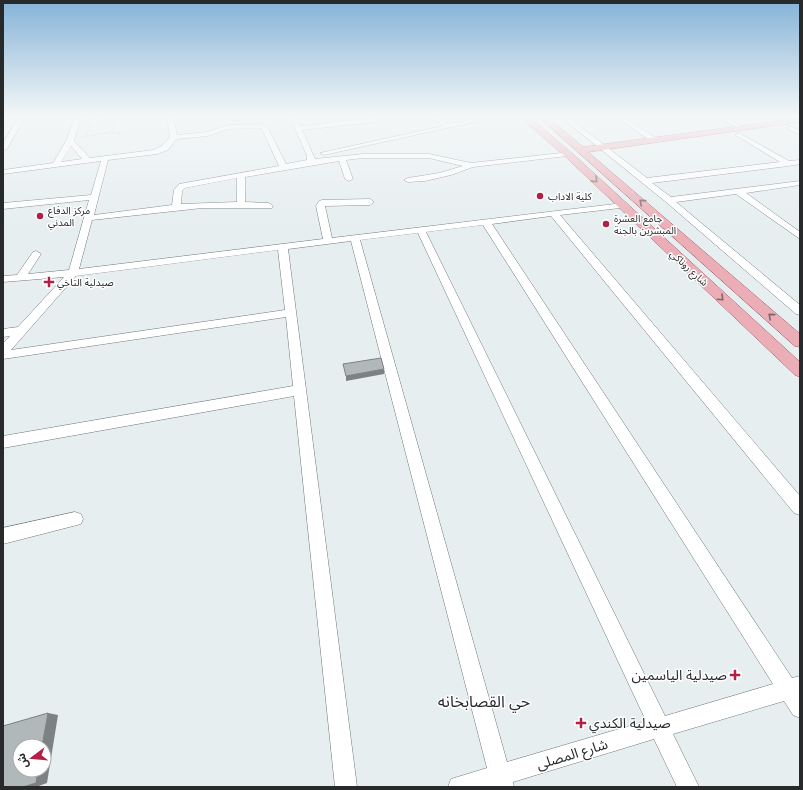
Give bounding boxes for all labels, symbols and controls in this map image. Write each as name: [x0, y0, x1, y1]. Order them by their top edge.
one-way arrow: [590, 175, 598, 183]
place label: كلية الاداب: [548, 190, 592, 203]
marker: كلية الاداب: [535, 191, 545, 201]
one-way arrow: [639, 200, 646, 207]
place label: مركز الدفاع المدني: [48, 204, 90, 230]
marker: مركز الدفاع المدني: [35, 211, 45, 221]
place label: جامع العشرة المبشرين بالجنة: [614, 212, 676, 237]
marker: جامع العشرة المبشرين بالجنة: [601, 219, 611, 229]
street label: شارع روناكي: [666, 247, 711, 290]
place label: صيدلية التاخي: [57, 276, 114, 290]
marker: صيدلية التاخي: [44, 277, 54, 287]
one-way arrow: [716, 293, 724, 300]
one-way arrow: [768, 313, 775, 320]
place label: صيدلية الياسمين: [632, 666, 727, 684]
marker: صيدلية الياسمين: [730, 670, 740, 680]
district label: حي القصابخانه: [438, 692, 530, 713]
place label: صيدلية الكندي: [589, 714, 671, 734]
marker: صيدلية الكندي: [576, 718, 586, 728]
street label: شارع المصلى: [534, 735, 611, 775]
north arrow: [12, 738, 52, 778]
text: ش: [14, 752, 31, 770]

